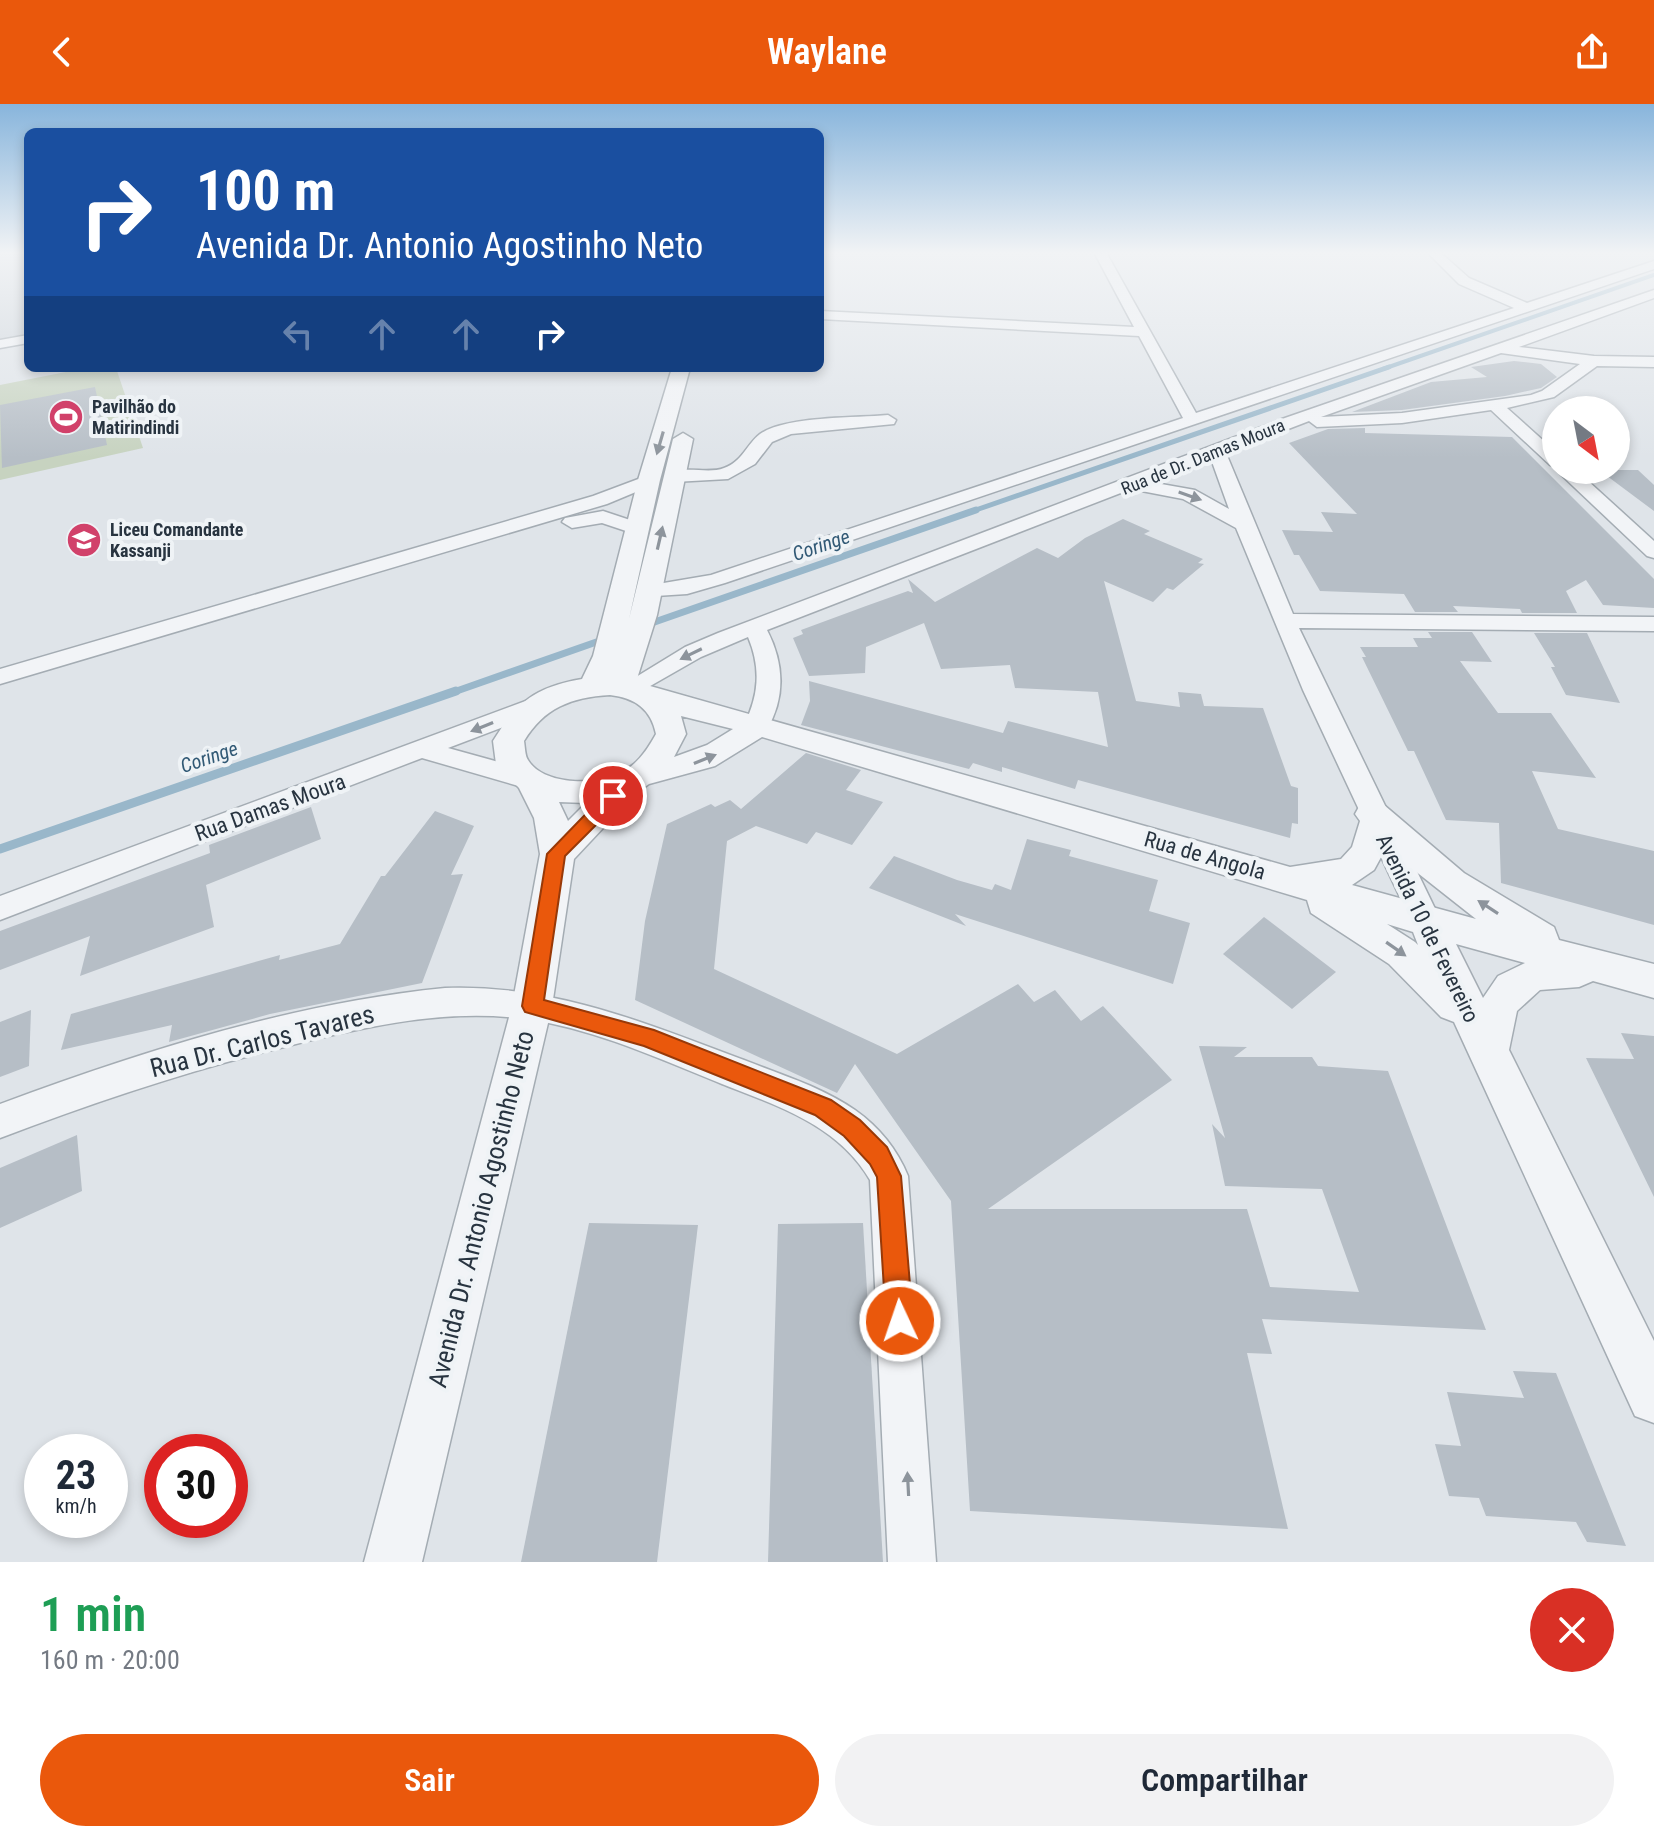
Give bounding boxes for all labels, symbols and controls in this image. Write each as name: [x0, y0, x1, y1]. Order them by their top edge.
icon: back: [40, 30, 84, 74]
icon: share: [1570, 30, 1614, 74]
text: Waylane: [767, 31, 887, 73]
text: 100 m: [196, 158, 335, 224]
icon: right: [64, 160, 168, 264]
text: Avenida Dr. Antonio Agostinho Neto: [196, 225, 703, 267]
icon: left: [276, 312, 320, 356]
icon: ahead: [360, 312, 404, 356]
icon: ahead: [444, 312, 488, 356]
icon: right: [528, 312, 572, 356]
place label: Pavilhão do Matirindindi: [92, 396, 179, 438]
north arrow: [1542, 396, 1630, 484]
map controls: [1542, 396, 1630, 484]
sports icon: Pavilhão do Matirindindi: [47, 398, 85, 436]
street label: Rua de Dr. Damas Moura: [1118, 414, 1288, 499]
one-way arrow: [653, 431, 666, 455]
one-way arrow: [1179, 491, 1203, 503]
place label: Liceu Comandante Kassanji: [110, 519, 244, 561]
school or university icon: Liceu Comandante Kassanji: [65, 521, 103, 559]
water label: Coringe: [789, 524, 853, 566]
one-way arrow: [654, 526, 667, 551]
one-way arrow: [679, 647, 702, 660]
one-way arrow: [469, 721, 493, 734]
water label: Coringe: [177, 736, 241, 778]
one-way arrow: [693, 753, 717, 766]
pin: [579, 762, 647, 830]
street label: Rua Damas Moura: [192, 769, 349, 846]
icon: arrive: [591, 774, 635, 818]
street label: Rua de Angola: [1141, 826, 1268, 885]
street label: Avenida 10 de Fevereiro: [1371, 830, 1484, 1026]
one-way arrow: [1477, 900, 1498, 915]
one-way arrow: [1385, 941, 1407, 957]
street label: Rua Dr. Carlos Tavares: [147, 999, 377, 1083]
street label: Avenida Dr. Antonio Agostinho Neto: [422, 1028, 540, 1390]
position arrow: [858, 1279, 942, 1363]
speed limit sign: 30: [144, 1434, 248, 1538]
text: 23: [56, 1452, 96, 1499]
one-way arrow: [901, 1471, 914, 1496]
text: km/h: [55, 1494, 97, 1518]
text: 1 min: [40, 1586, 146, 1643]
button: close: [1530, 1588, 1614, 1672]
text: 160 m · 20:00: [40, 1645, 180, 1675]
button: Sair: [40, 1734, 819, 1826]
button: Compartilhar: [835, 1734, 1614, 1826]

